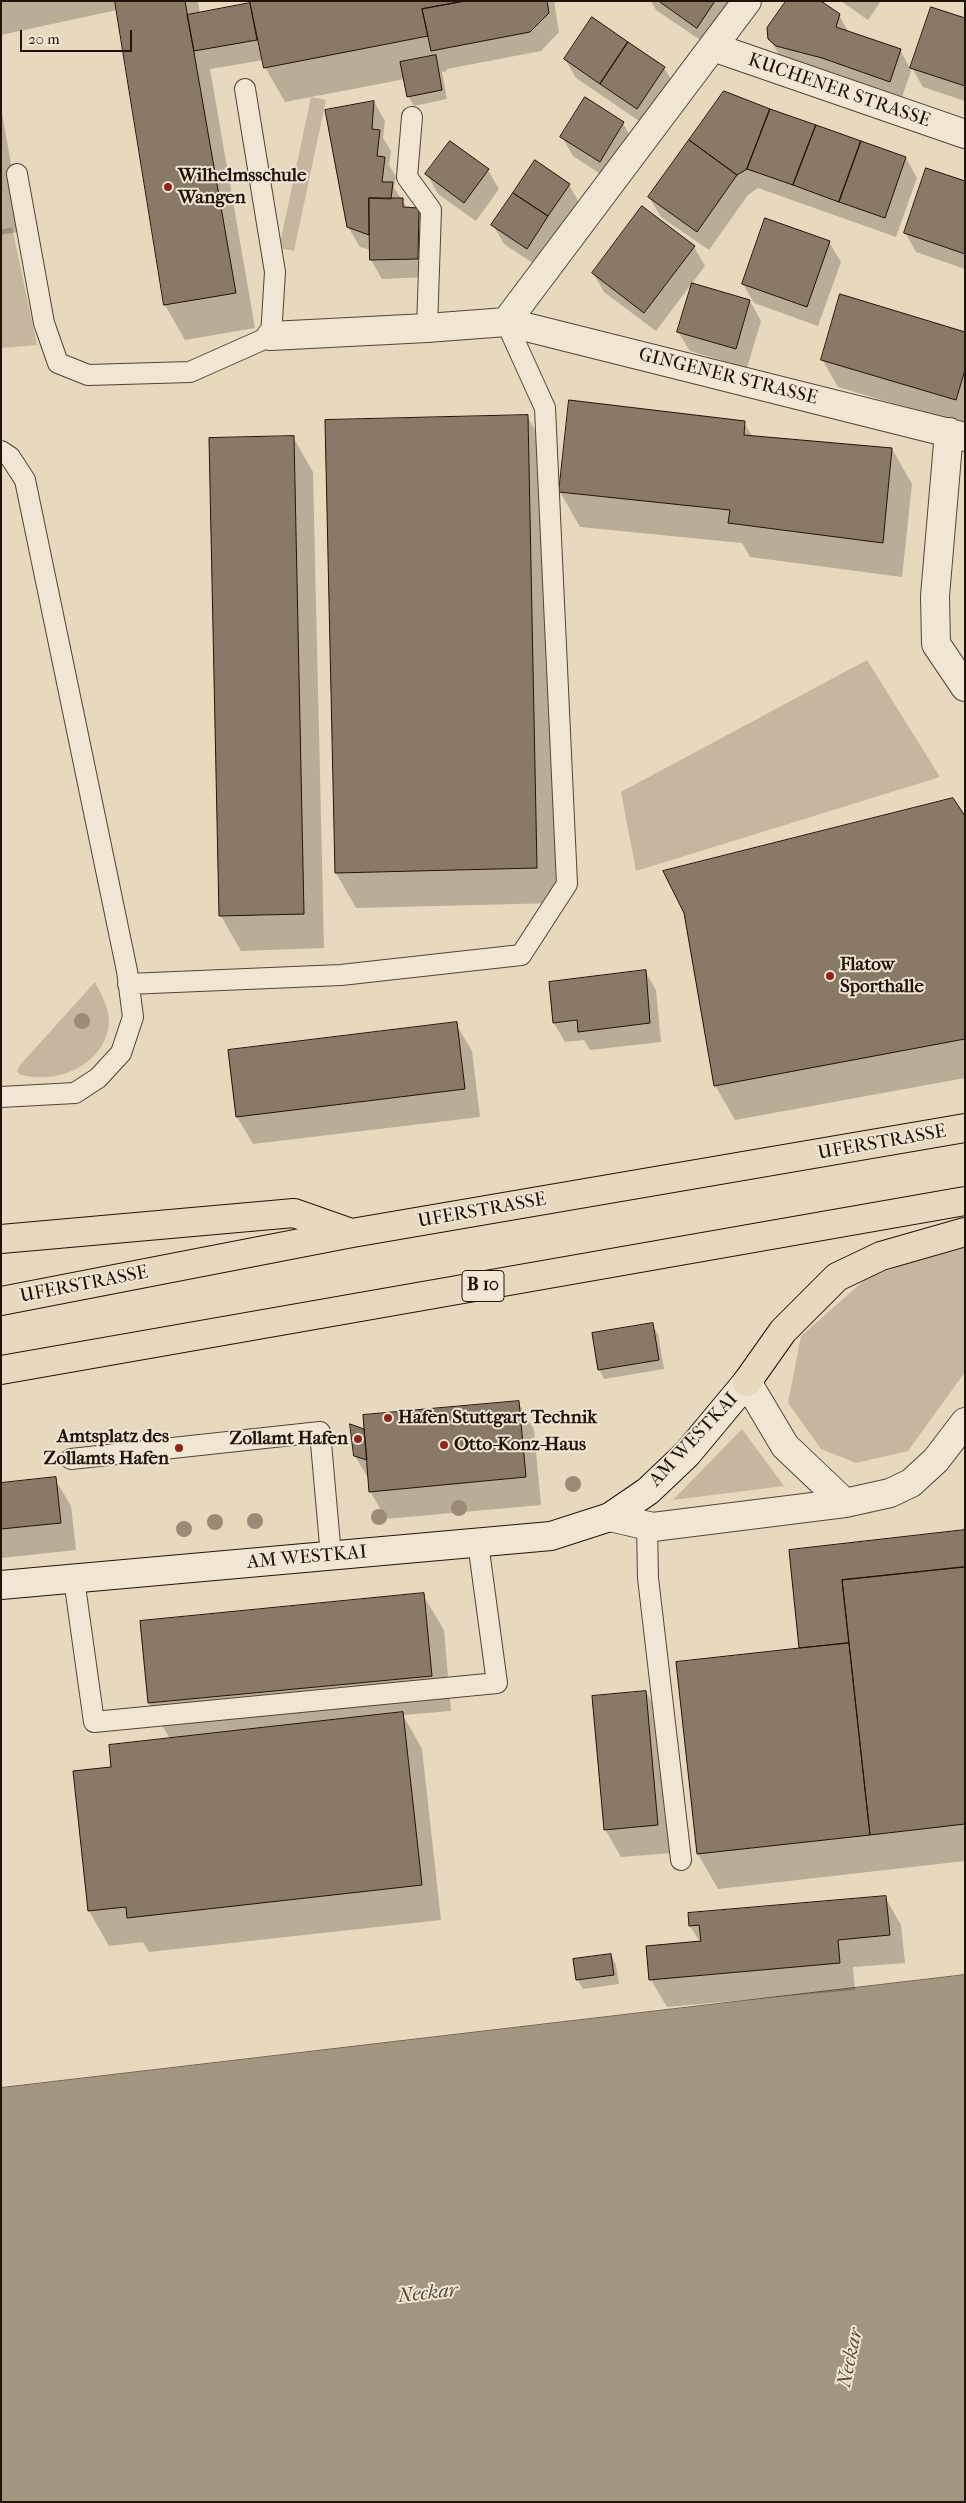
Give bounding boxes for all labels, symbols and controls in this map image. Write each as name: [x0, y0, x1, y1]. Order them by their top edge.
scale bar: [22, 20, 135, 52]
text: 20 m: [28, 30, 60, 48]
street label: KUCHENER STRASSE: [745, 49, 933, 133]
place label: Wilhelmsschule Wangen: [178, 165, 306, 209]
marker: Wilhelmsschule Wangen: [162, 181, 174, 193]
street label: GINGENER STRASSE: [636, 344, 820, 410]
place label: Flatow Sporthalle: [840, 954, 924, 998]
marker: Flatow Sporthalle: [824, 970, 836, 982]
street label: UFERSTRASSE: [816, 1120, 948, 1166]
street label: UFERSTRASSE: [416, 1188, 548, 1234]
street label: UFERSTRASSE: [18, 1261, 150, 1309]
road number: B 10: [462, 1270, 504, 1302]
street label: AM WESTKAI: [645, 1388, 743, 1492]
place label: Hafen Stuttgart Technik: [398, 1407, 597, 1429]
marker: Hafen Stuttgart Technik: [382, 1412, 394, 1424]
place label: Amtsplatz des Zollamts Hafen: [44, 1426, 169, 1470]
place label: Zollamt Hafen: [230, 1428, 348, 1450]
marker: Zollamt Hafen: [352, 1433, 364, 1445]
place label: Otto-Konz-Haus: [454, 1434, 586, 1456]
marker: Otto-Konz-Haus: [438, 1439, 450, 1451]
marker: Amtsplatz des Zollamts Hafen: [173, 1442, 185, 1454]
street label: AM WESTKAI: [246, 1541, 368, 1575]
water label: Neckar: [397, 2279, 459, 2309]
water label: Neckar: [833, 2326, 869, 2390]

